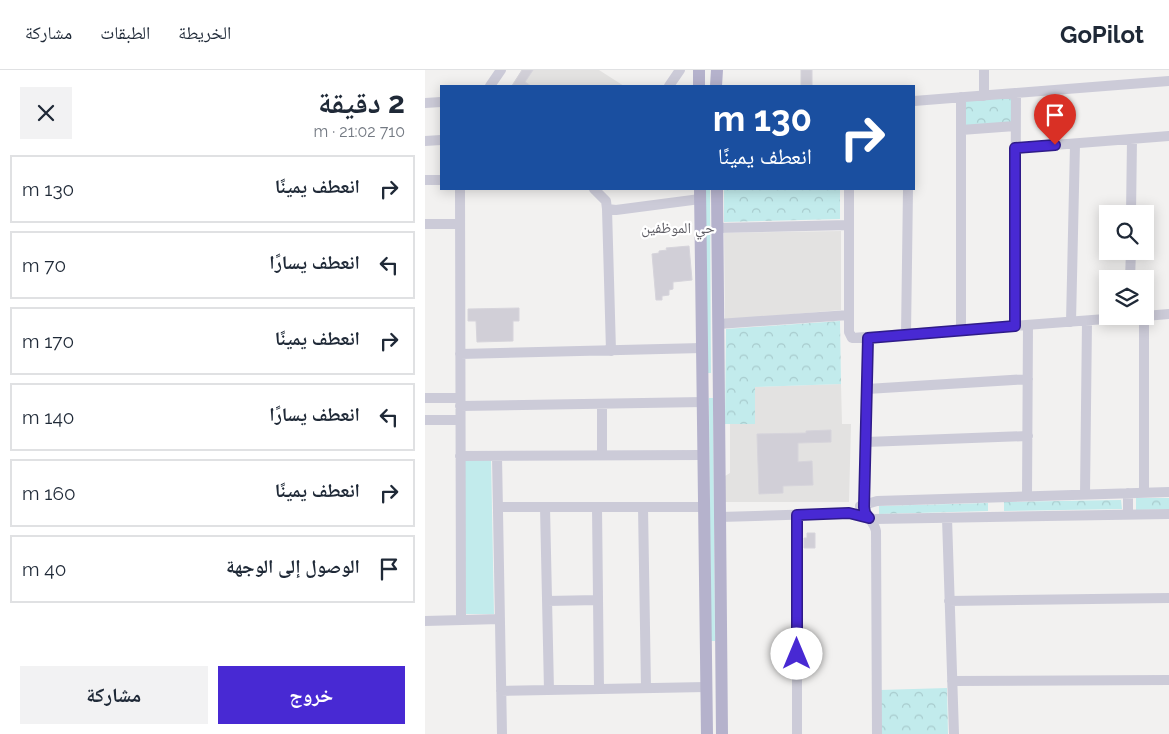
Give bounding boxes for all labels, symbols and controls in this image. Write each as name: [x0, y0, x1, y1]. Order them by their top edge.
text: GoPilot: [1060, 20, 1144, 49]
text: مشاركة: [25, 22, 72, 43]
text: الطبقات: [100, 22, 150, 43]
text: الخريطة: [178, 22, 231, 43]
text: 2 دقيقة: [318, 85, 405, 120]
button: close: [20, 87, 72, 139]
pin: [1034, 94, 1076, 145]
text: 130 m: [713, 98, 812, 139]
icon: arrive: [1041, 101, 1069, 129]
icon: right: [830, 105, 895, 170]
text: 710 m · 21:02: [313, 122, 405, 141]
text: انعطف يمينًا: [718, 143, 812, 169]
text: انعطف يمينًا: [275, 175, 360, 197]
icon: right: [375, 175, 403, 203]
text: 130 m: [22, 178, 74, 200]
map controls: [1099, 205, 1154, 325]
button: search: [1099, 205, 1154, 260]
district label: حي الموظفين: [641, 219, 715, 240]
text: انعطف يسارًا: [269, 251, 360, 273]
icon: left: [375, 251, 403, 279]
text: 70 m: [22, 254, 66, 276]
button: layers: [1099, 270, 1154, 325]
text: انعطف يمينًا: [275, 327, 360, 349]
icon: right: [375, 327, 403, 355]
text: 170 m: [22, 330, 74, 352]
text: انعطف يسارًا: [269, 403, 360, 425]
icon: left: [375, 403, 403, 431]
text: 140 m: [22, 406, 74, 428]
text: انعطف يمينًا: [275, 479, 360, 501]
icon: right: [375, 479, 403, 507]
text: 160 m: [22, 482, 76, 504]
text: الوصول إلى الوجهة: [226, 555, 360, 577]
icon: arrive: [375, 555, 403, 583]
text: 40 m: [22, 558, 66, 580]
position arrow: [770, 627, 822, 679]
button: مشاركة: [20, 666, 208, 724]
button: خروج: [218, 666, 405, 724]

